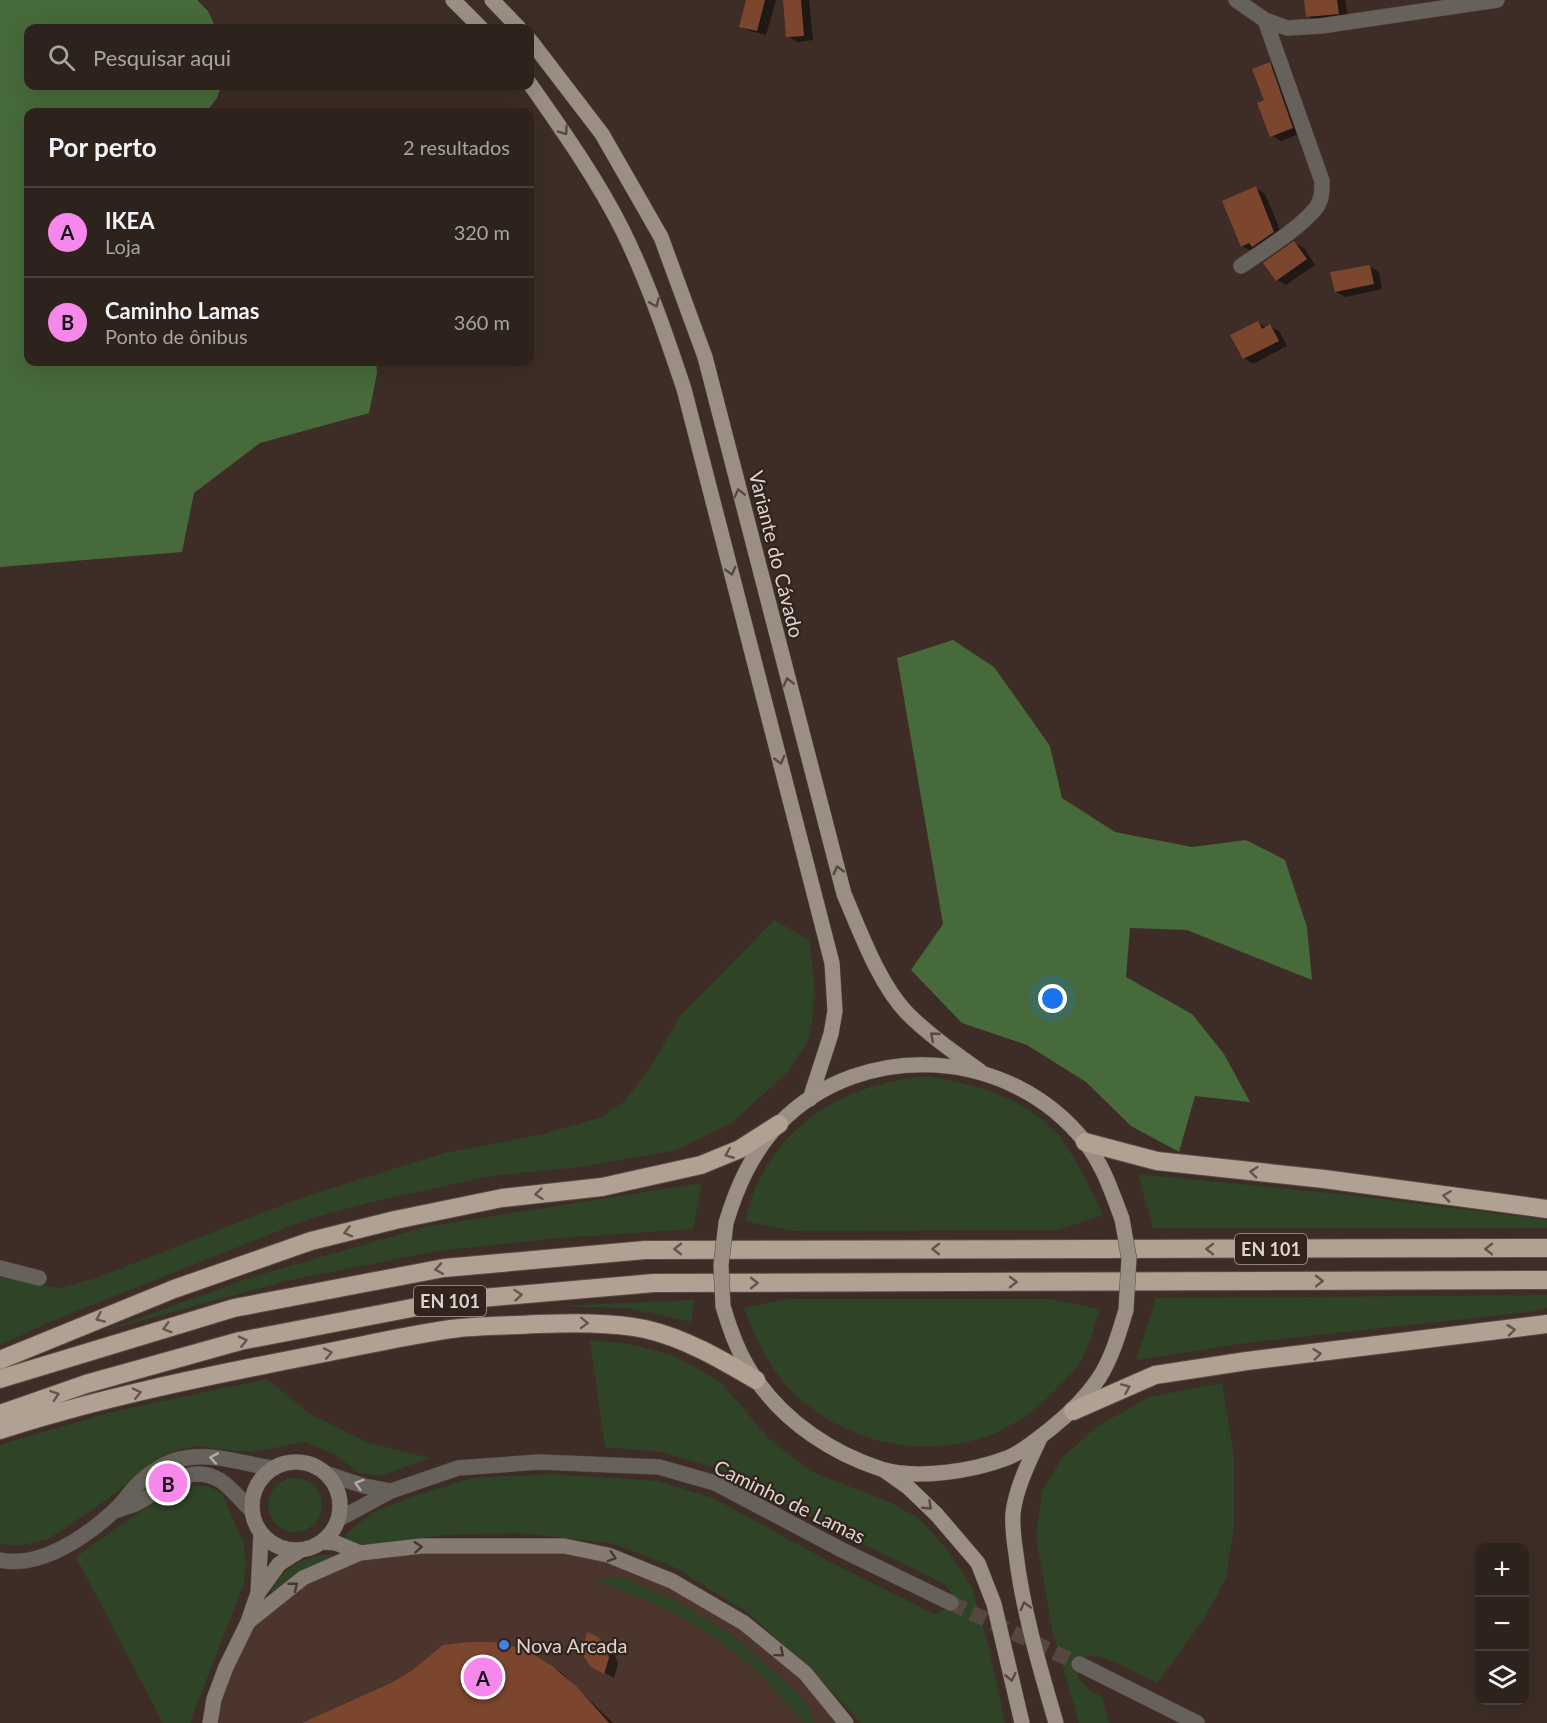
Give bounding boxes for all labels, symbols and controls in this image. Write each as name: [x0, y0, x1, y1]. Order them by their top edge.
search box: [24, 24, 534, 90]
icon: search: [45, 41, 78, 74]
text: Pesquisar aqui: [93, 44, 231, 71]
one-way arrow: [556, 125, 567, 136]
text: Por perto: [48, 131, 157, 163]
text: 2 resultados: [403, 135, 510, 159]
text: IKEA: [105, 207, 155, 234]
text: A: [61, 220, 74, 244]
text: 320 m: [454, 220, 510, 244]
text: Loja: [105, 234, 141, 258]
text: Caminho Lamas: [105, 297, 259, 324]
one-way arrow: [648, 297, 660, 308]
text: B: [61, 310, 74, 334]
text: 360 m: [454, 310, 510, 334]
text: Ponto de ônibus: [105, 324, 248, 348]
street label: Variante do Cávado: [745, 468, 809, 640]
one-way arrow: [734, 488, 747, 498]
one-way arrow: [724, 566, 736, 576]
one-way arrow: [783, 677, 796, 687]
one-way arrow: [773, 754, 785, 765]
one-way arrow: [832, 865, 845, 875]
your location: [1038, 984, 1067, 1013]
one-way arrow: [930, 1032, 940, 1043]
one-way arrow: [724, 1147, 735, 1159]
one-way arrow: [1249, 1166, 1258, 1178]
one-way arrow: [534, 1187, 543, 1200]
one-way arrow: [1443, 1190, 1452, 1202]
one-way arrow: [343, 1225, 353, 1238]
road number: EN 101: [1235, 1234, 1307, 1264]
one-way arrow: [673, 1243, 682, 1256]
one-way arrow: [931, 1243, 940, 1255]
one-way arrow: [1205, 1243, 1214, 1255]
one-way arrow: [1484, 1243, 1493, 1255]
one-way arrow: [435, 1262, 444, 1274]
one-way arrow: [1315, 1275, 1324, 1287]
one-way arrow: [1009, 1276, 1018, 1288]
one-way arrow: [750, 1277, 759, 1289]
road number: EN 101: [414, 1286, 486, 1316]
one-way arrow: [513, 1289, 522, 1302]
one-way arrow: [95, 1311, 106, 1323]
one-way arrow: [579, 1317, 588, 1330]
one-way arrow: [162, 1321, 173, 1333]
one-way arrow: [1506, 1324, 1515, 1337]
one-way arrow: [238, 1335, 248, 1348]
one-way arrow: [323, 1347, 333, 1360]
one-way arrow: [1313, 1348, 1322, 1360]
one-way arrow: [1120, 1383, 1131, 1395]
one-way arrow: [132, 1388, 142, 1401]
one-way arrow: [49, 1389, 60, 1402]
one-way arrow: [209, 1452, 219, 1465]
street label: Caminho de Lamas: [710, 1454, 870, 1548]
pin: B: [148, 1460, 188, 1506]
one-way arrow: [354, 1479, 365, 1491]
one-way arrow: [921, 1499, 932, 1510]
one-way arrow: [414, 1541, 423, 1554]
map controls: [1475, 1543, 1529, 1705]
button: +: [1475, 1543, 1529, 1597]
one-way arrow: [606, 1550, 617, 1562]
one-way arrow: [287, 1582, 298, 1593]
button: −: [1475, 1597, 1529, 1651]
one-way arrow: [1019, 1601, 1032, 1611]
place label: Nova Arcada: [516, 1633, 628, 1657]
marker: Nova Arcada: [497, 1638, 511, 1652]
one-way arrow: [773, 1645, 784, 1656]
button: layers: [1475, 1651, 1529, 1705]
pin: A: [464, 1654, 502, 1700]
one-way arrow: [1004, 1672, 1017, 1682]

